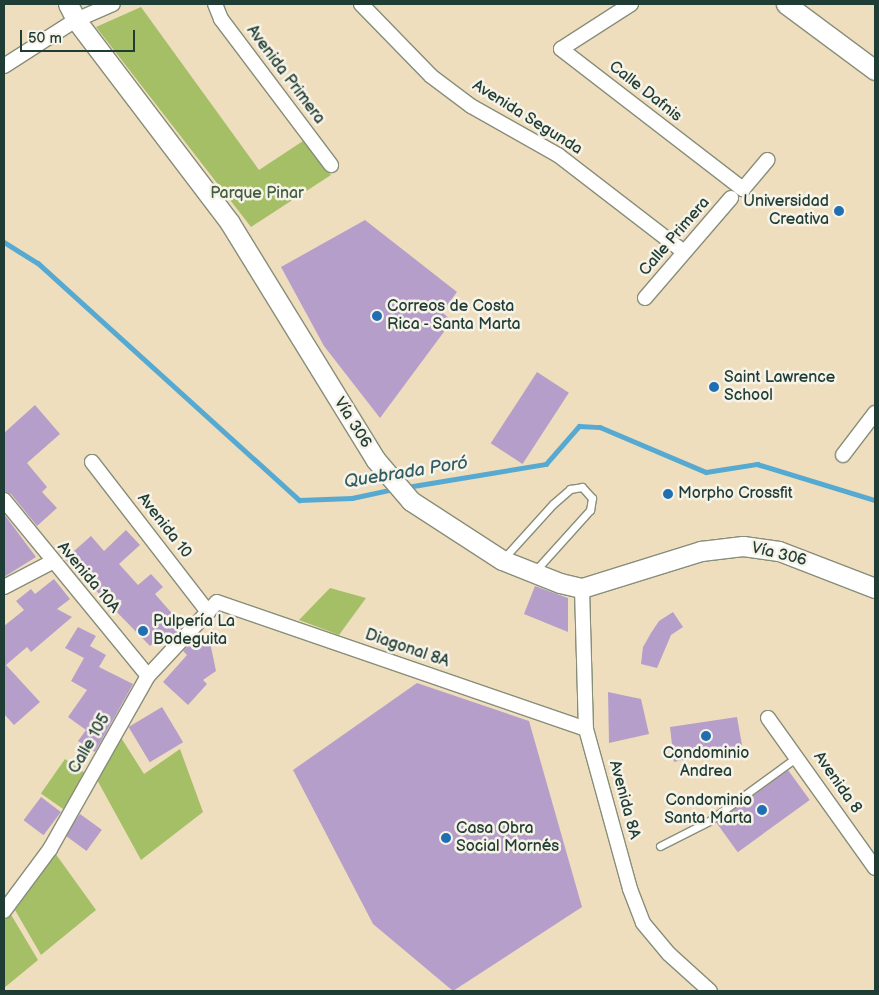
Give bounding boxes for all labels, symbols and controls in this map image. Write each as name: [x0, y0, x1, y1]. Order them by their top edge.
scale bar: [22, 20, 138, 52]
street label: Avenida Primera: [242, 22, 328, 128]
text: 50 m: [28, 29, 62, 48]
street label: Calle Dafnis: [605, 58, 685, 126]
street label: Avenida Segunda: [468, 76, 586, 160]
park label: Parque Pinar: [210, 184, 304, 204]
place label: Universidad Creativa: [743, 192, 829, 230]
street label: Calle Primera: [636, 194, 714, 280]
marker: Universidad Creativa: [833, 205, 845, 217]
place label: Correos de Costa Rica - Santa Marta: [387, 297, 522, 335]
marker: Correos de Costa Rica - Santa Marta: [371, 310, 383, 322]
place label: Saint Lawrence School: [724, 368, 835, 406]
marker: Saint Lawrence School: [708, 381, 720, 393]
street label: Vía 306: [329, 394, 375, 452]
water label: Quebrada Poró: [342, 453, 470, 493]
place label: Morpho Crossfit: [678, 484, 793, 504]
marker: Morpho Crossfit: [662, 488, 674, 500]
street label: Avenida 10: [133, 490, 195, 562]
street label: Avenida 10A: [53, 538, 123, 618]
street label: Vía 306: [749, 539, 809, 571]
place label: Pulpería La Bodeguita: [153, 612, 235, 650]
marker: Pulpería La Bodeguita: [137, 625, 149, 637]
street label: Diagonal 8A: [362, 626, 452, 672]
street label: Calle 105: [65, 711, 115, 777]
marker: Condominio Andrea: [700, 730, 712, 742]
place label: Condominio Andrea: [663, 744, 749, 782]
street label: Avenida 8: [809, 748, 865, 818]
street label: Avenida 8A: [604, 759, 644, 841]
place label: Condominio Santa Marta: [664, 791, 752, 829]
marker: Condominio Santa Marta: [756, 804, 768, 816]
place label: Casa Obra Social Mornés: [456, 819, 559, 857]
marker: Casa Obra Social Mornés: [440, 832, 452, 844]

